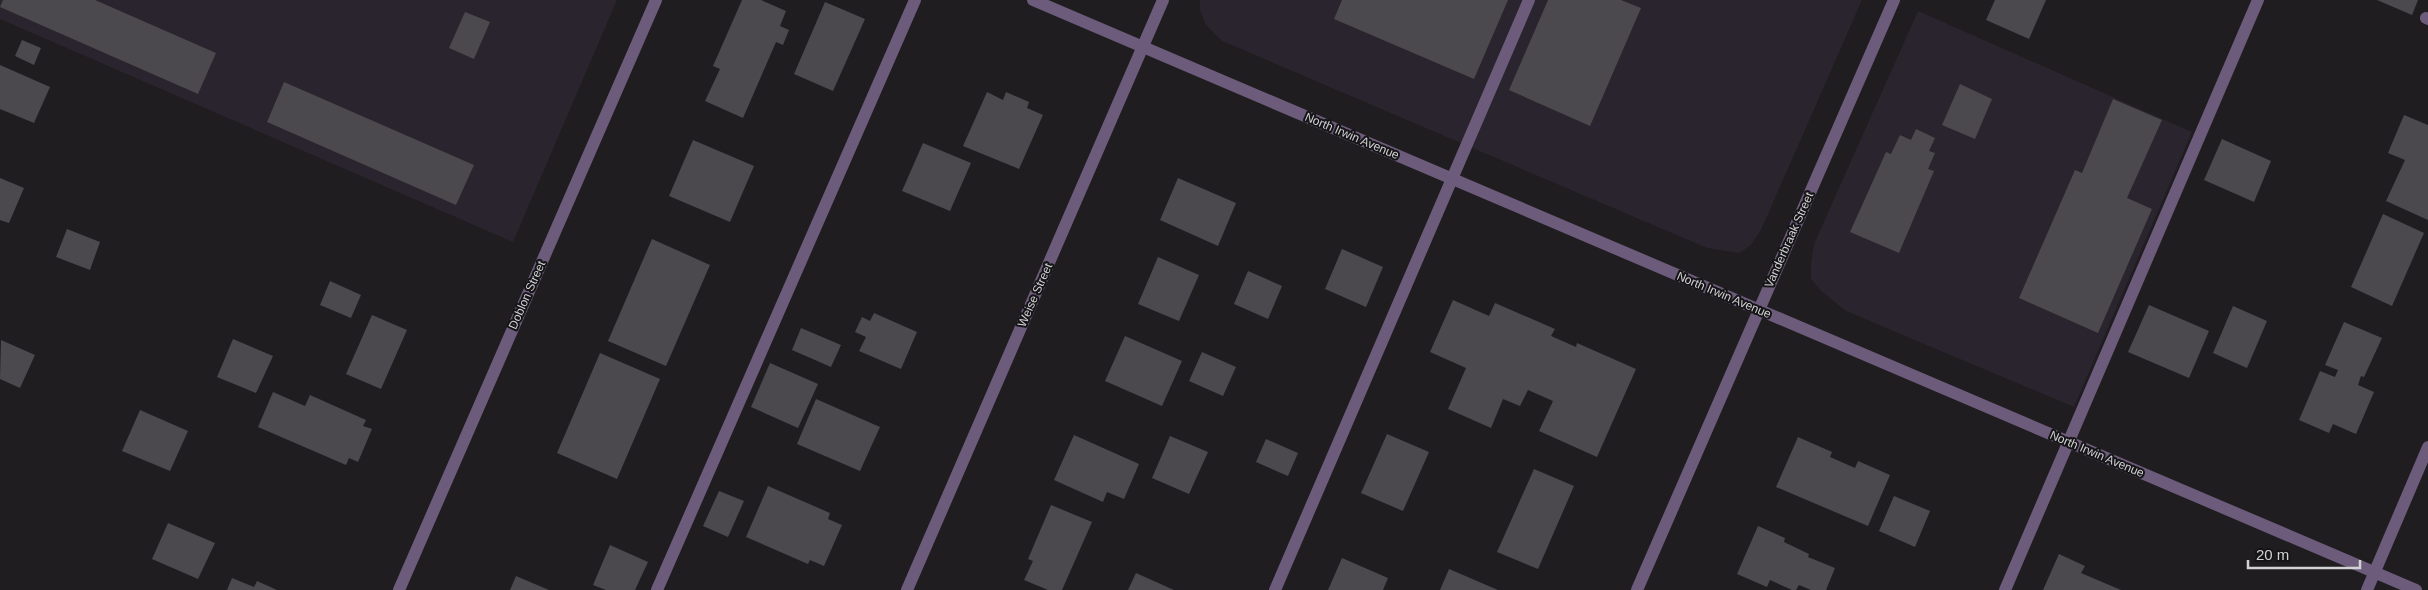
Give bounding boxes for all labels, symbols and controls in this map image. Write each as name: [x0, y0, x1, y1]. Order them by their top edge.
street label: North Irwin Avenue: [1303, 110, 1402, 162]
street label: Vanderbraak Street: [1762, 189, 1817, 290]
street label: Doblon Street: [506, 258, 549, 331]
street label: Weise Street: [1015, 260, 1056, 329]
street label: North Irwin Avenue: [1675, 269, 1774, 321]
street label: North Irwin Avenue: [2048, 428, 2147, 480]
scale bar: [2248, 538, 2360, 570]
text: 20 m: [2256, 546, 2289, 563]

